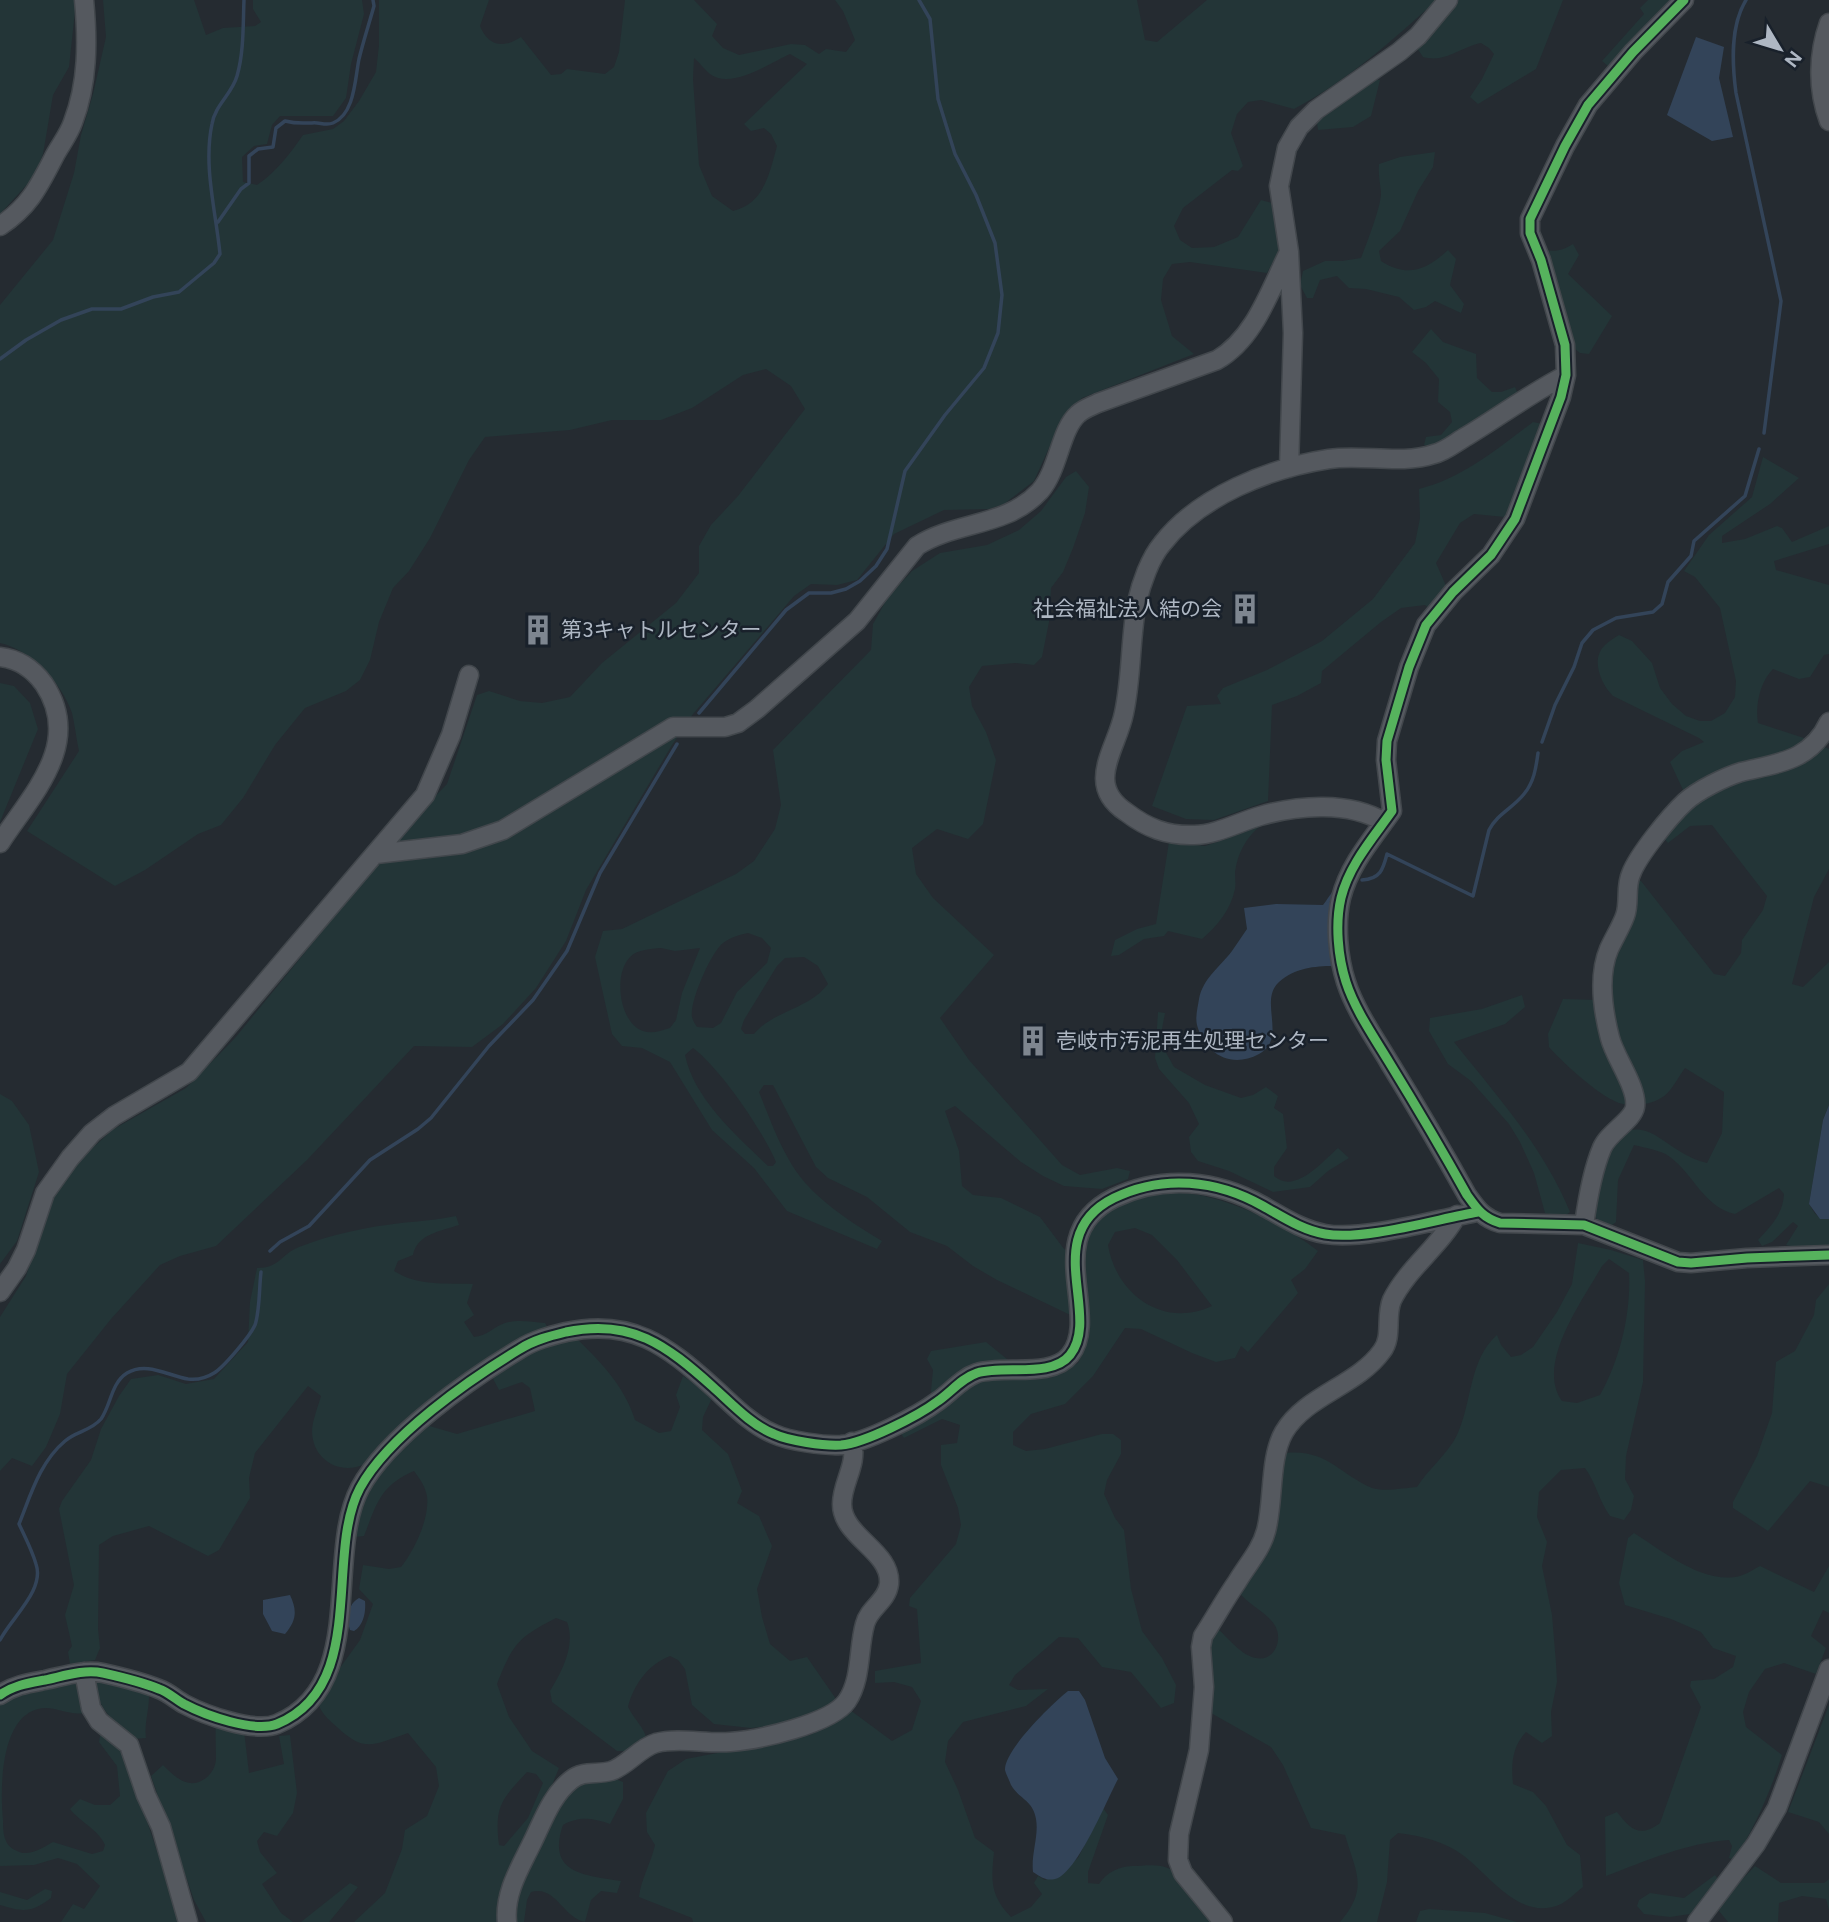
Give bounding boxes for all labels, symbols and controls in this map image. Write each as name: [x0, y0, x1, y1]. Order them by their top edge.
north arrow: [1745, 14, 1815, 84]
text: N: [1779, 46, 1807, 72]
building icon: 社会福祉法人結の会: [1228, 592, 1262, 626]
place label: 社会福祉法人結の会: [1033, 596, 1222, 621]
building icon: 第3キャトルセンター: [521, 613, 555, 647]
place label: 第3キャトルセンター: [561, 617, 761, 642]
building icon: 壱岐市汚泥再生処理センター: [1016, 1024, 1050, 1058]
place label: 壱岐市汚泥再生処理センター: [1056, 1028, 1329, 1053]

